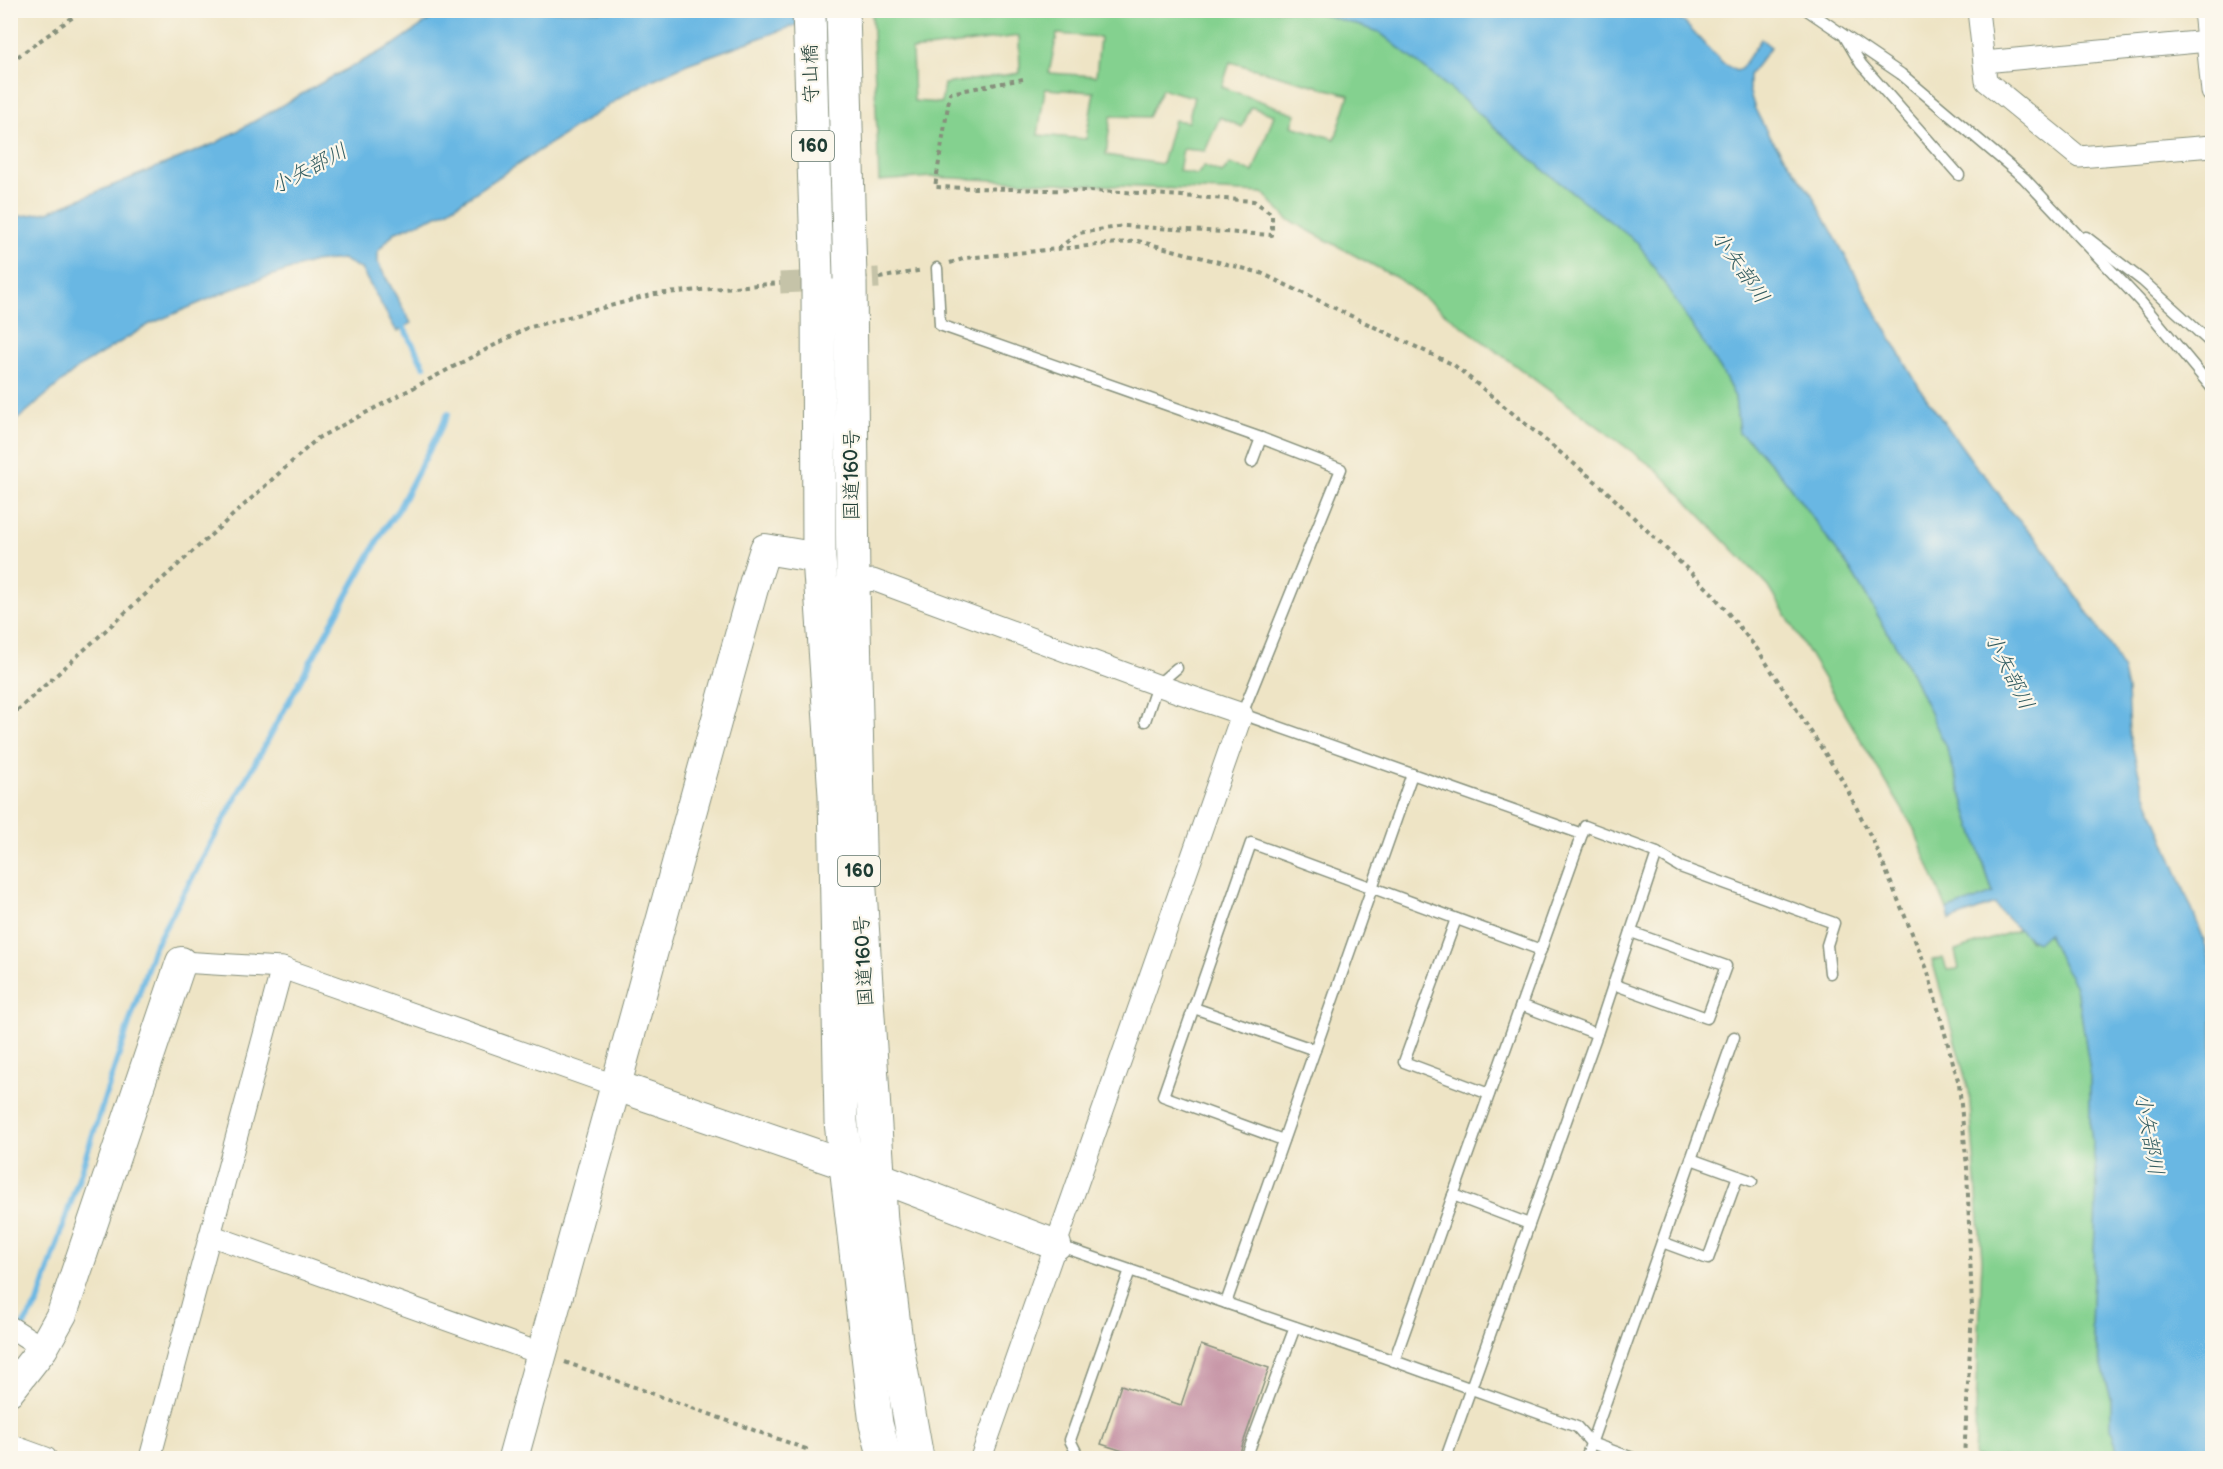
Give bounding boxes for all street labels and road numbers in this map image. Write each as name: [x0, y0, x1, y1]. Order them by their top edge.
street label: 守山橋: [798, 44, 824, 104]
road number: 160: [792, 131, 834, 161]
street label: 国道160号: [840, 429, 864, 521]
road number: 160: [838, 856, 880, 886]
street label: 国道160号: [850, 915, 878, 1007]

